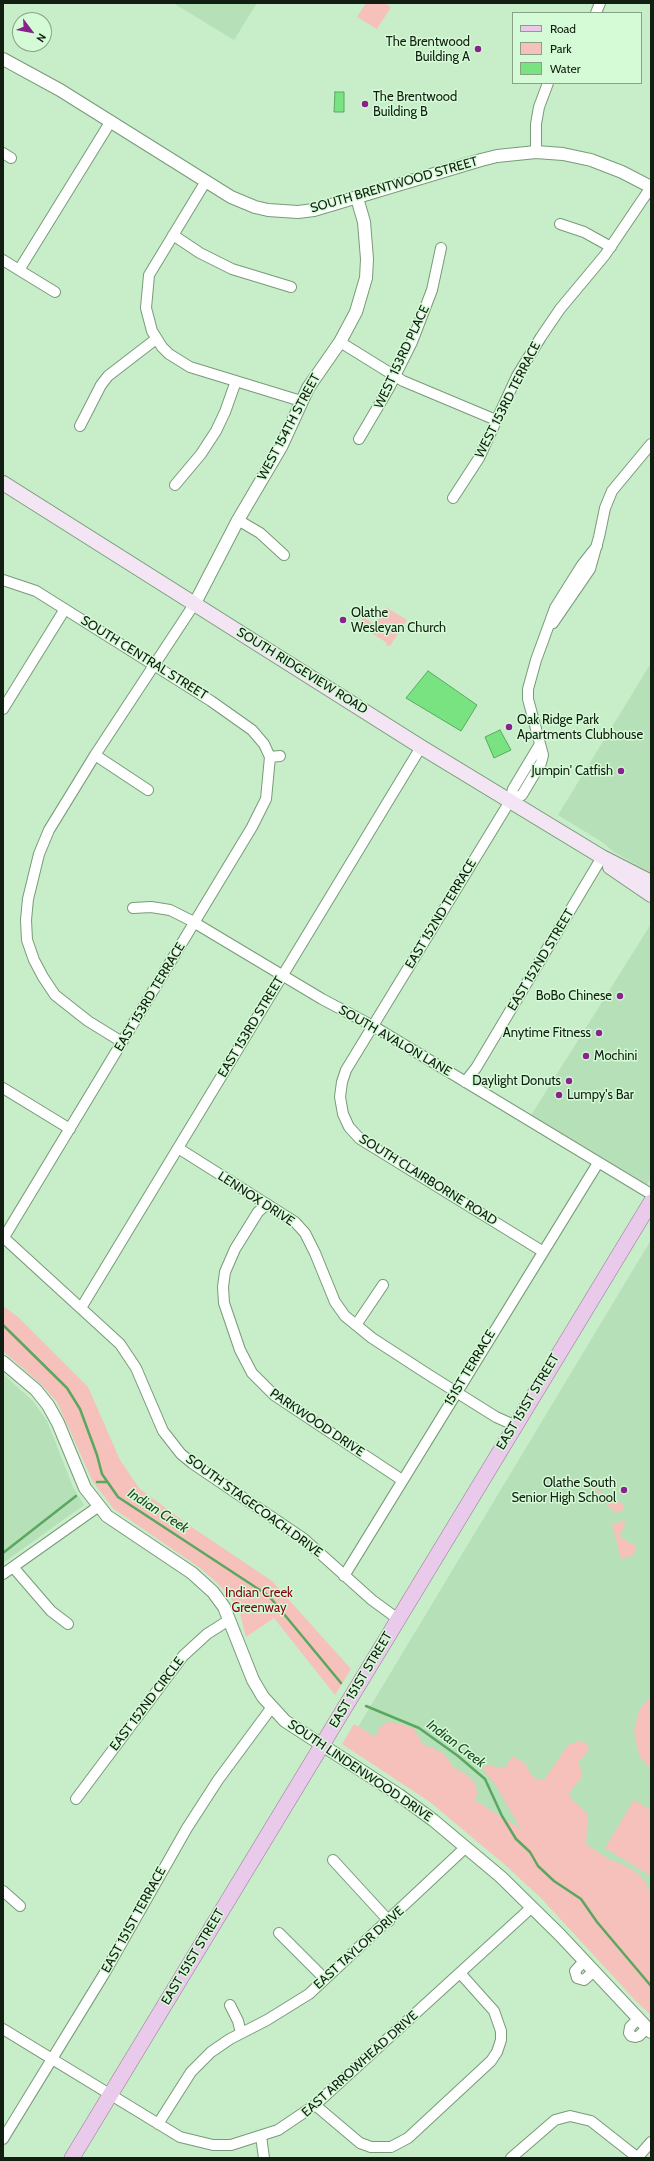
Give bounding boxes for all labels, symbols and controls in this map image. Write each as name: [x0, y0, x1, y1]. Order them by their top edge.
north arrow: [12, 12, 52, 52]
legend: [512, 12, 642, 84]
text: Road: [550, 21, 576, 36]
text: N: [33, 31, 49, 45]
place label: The Brentwood Building A: [386, 34, 470, 65]
text: Park: [550, 41, 572, 56]
marker: The Brentwood Building A: [473, 44, 483, 54]
text: Water: [550, 61, 580, 76]
place label: The Brentwood Building B: [373, 89, 457, 120]
marker: The Brentwood Building B: [360, 99, 370, 109]
street label: SOUTH BRENTWOOD STREET: [309, 154, 479, 216]
street label: WEST 153RD PLACE: [371, 303, 433, 411]
street label: WEST 153RD TERRACE: [472, 339, 544, 461]
street label: WEST 154TH STREET: [254, 371, 324, 483]
place label: Olathe Wesleyan Church: [351, 605, 446, 636]
street label: SOUTH CENTRAL STREET: [78, 613, 210, 703]
marker: Olathe Wesleyan Church: [338, 615, 348, 625]
street label: SOUTH RIDGEVIEW ROAD: [234, 624, 370, 718]
place label: Oak Ridge Park Apartments Clubhouse: [517, 712, 643, 743]
marker: Oak Ridge Park Apartments Clubhouse: [504, 722, 514, 732]
place label: Jumpin' Catfish: [531, 763, 613, 779]
marker: Jumpin' Catfish: [616, 766, 626, 776]
street label: EAST 152ND TERRACE: [402, 856, 480, 972]
street label: EAST 152ND STREET: [504, 906, 578, 1014]
street label: EAST 153RD TERRACE: [111, 940, 189, 1054]
street label: EAST 153RD STREET: [215, 974, 287, 1080]
place label: BoBo Chinese: [536, 988, 612, 1004]
marker: BoBo Chinese: [615, 991, 625, 1001]
street label: SOUTH AVALON LANE: [336, 1002, 454, 1080]
place label: Anytime Fitness: [503, 1025, 591, 1041]
marker: Anytime Fitness: [594, 1028, 604, 1038]
place label: Mochini: [594, 1048, 637, 1064]
marker: Mochini: [581, 1051, 591, 1061]
place label: Daylight Donuts: [472, 1073, 561, 1089]
marker: Daylight Donuts: [564, 1076, 574, 1086]
place label: Lumpy's Bar: [567, 1087, 634, 1103]
marker: Lumpy's Bar: [554, 1090, 564, 1100]
street label: SOUTH CLAIRBORNE ROAD: [356, 1131, 500, 1229]
street label: LENNOX DRIVE: [215, 1168, 297, 1230]
street label: 151ST TERRACE: [441, 1327, 499, 1409]
street label: EAST 151ST STREET: [493, 1351, 563, 1453]
street label: PARKWOOD DRIVE: [267, 1386, 367, 1460]
street label: SOUTH STAGECOACH DRIVE: [183, 1451, 325, 1561]
place label: Olathe South Senior High School: [511, 1475, 616, 1506]
water label: Indian Creek: [124, 1485, 192, 1537]
marker: Olathe South Senior High School: [619, 1485, 629, 1495]
park label: Indian Creek Greenway: [225, 1585, 293, 1616]
street label: EAST 151ST STREET: [326, 1629, 396, 1731]
street label: EAST 152ND CIRCLE: [107, 1654, 187, 1754]
water label: Indian Creek: [423, 1716, 489, 1772]
street label: SOUTH LINDENWOOD DRIVE: [285, 1717, 435, 1825]
street label: EAST 151ST TERRACE: [98, 1864, 170, 1976]
street label: EAST TAYLOR DRIVE: [311, 1903, 407, 1993]
street label: EAST 151ST STREET: [158, 1906, 228, 2008]
street label: EAST ARROWHEAD DRIVE: [299, 2008, 421, 2120]

